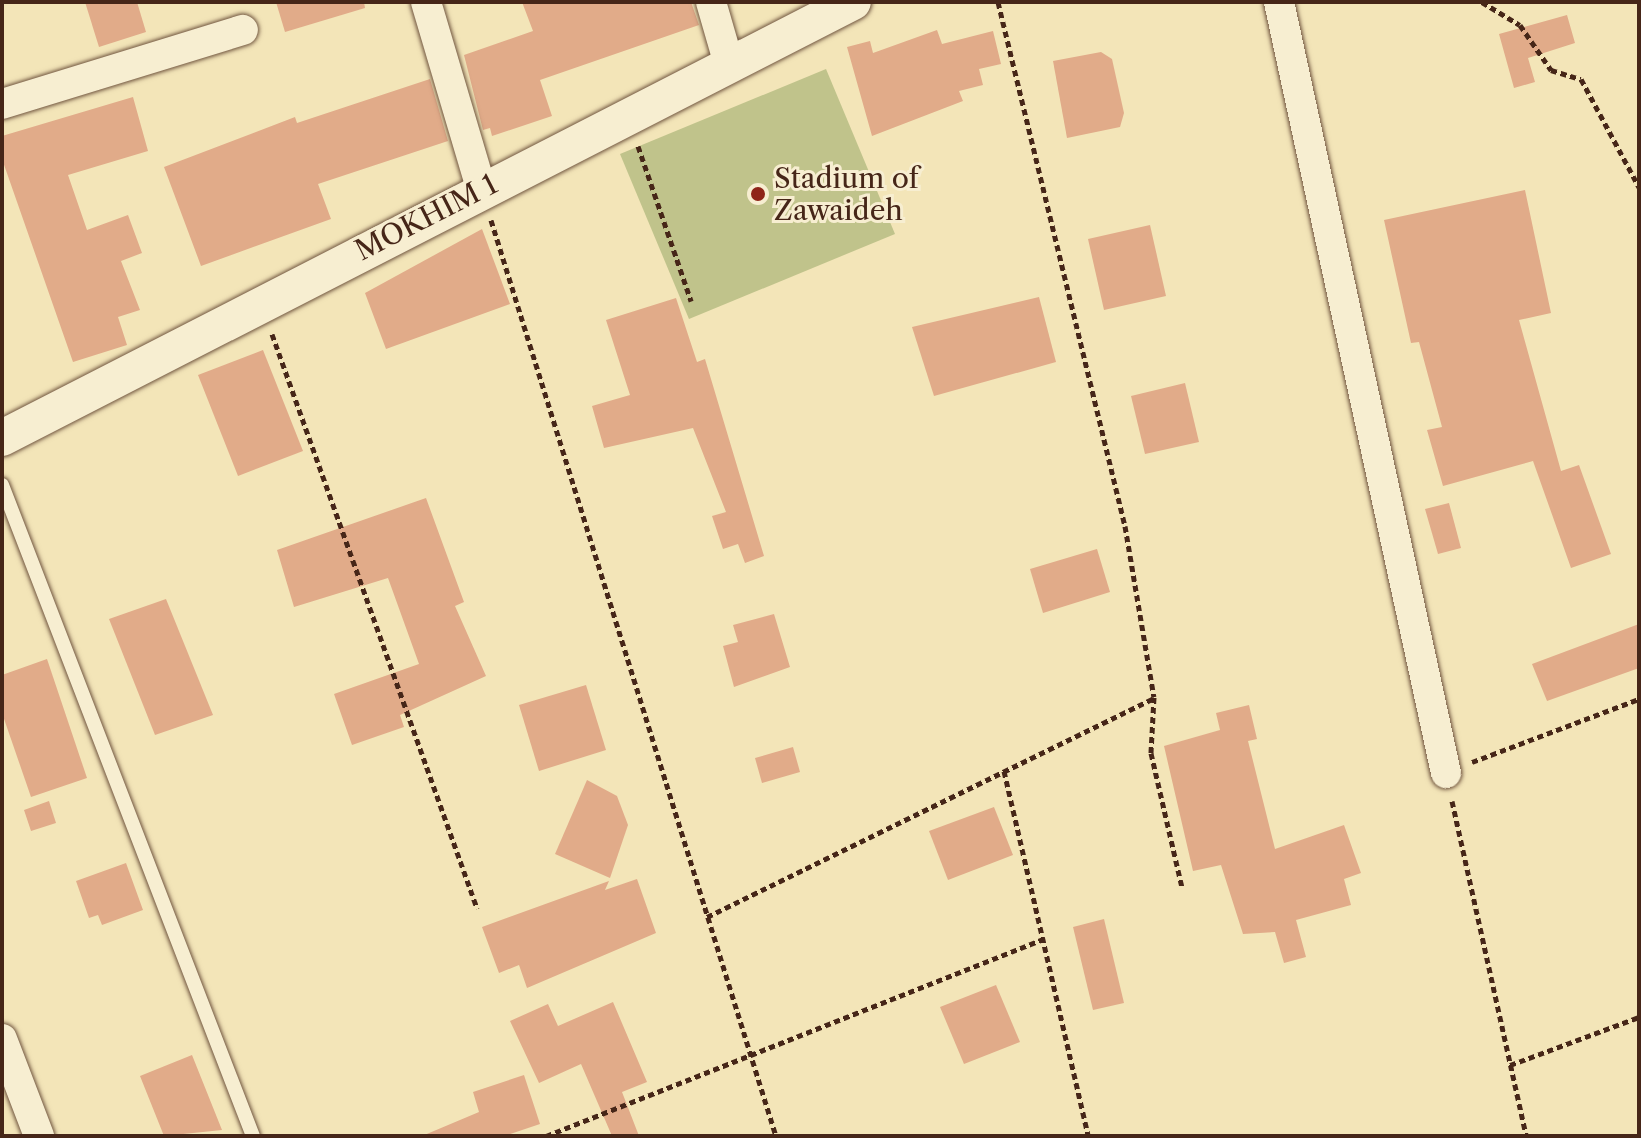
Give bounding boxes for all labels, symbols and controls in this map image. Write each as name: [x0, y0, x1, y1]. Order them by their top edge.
place label: Stadium of Zawaideh: [774, 161, 919, 227]
street label: MOKHIM 1: [349, 167, 503, 267]
marker: Stadium of Zawaideh: [749, 185, 767, 203]

